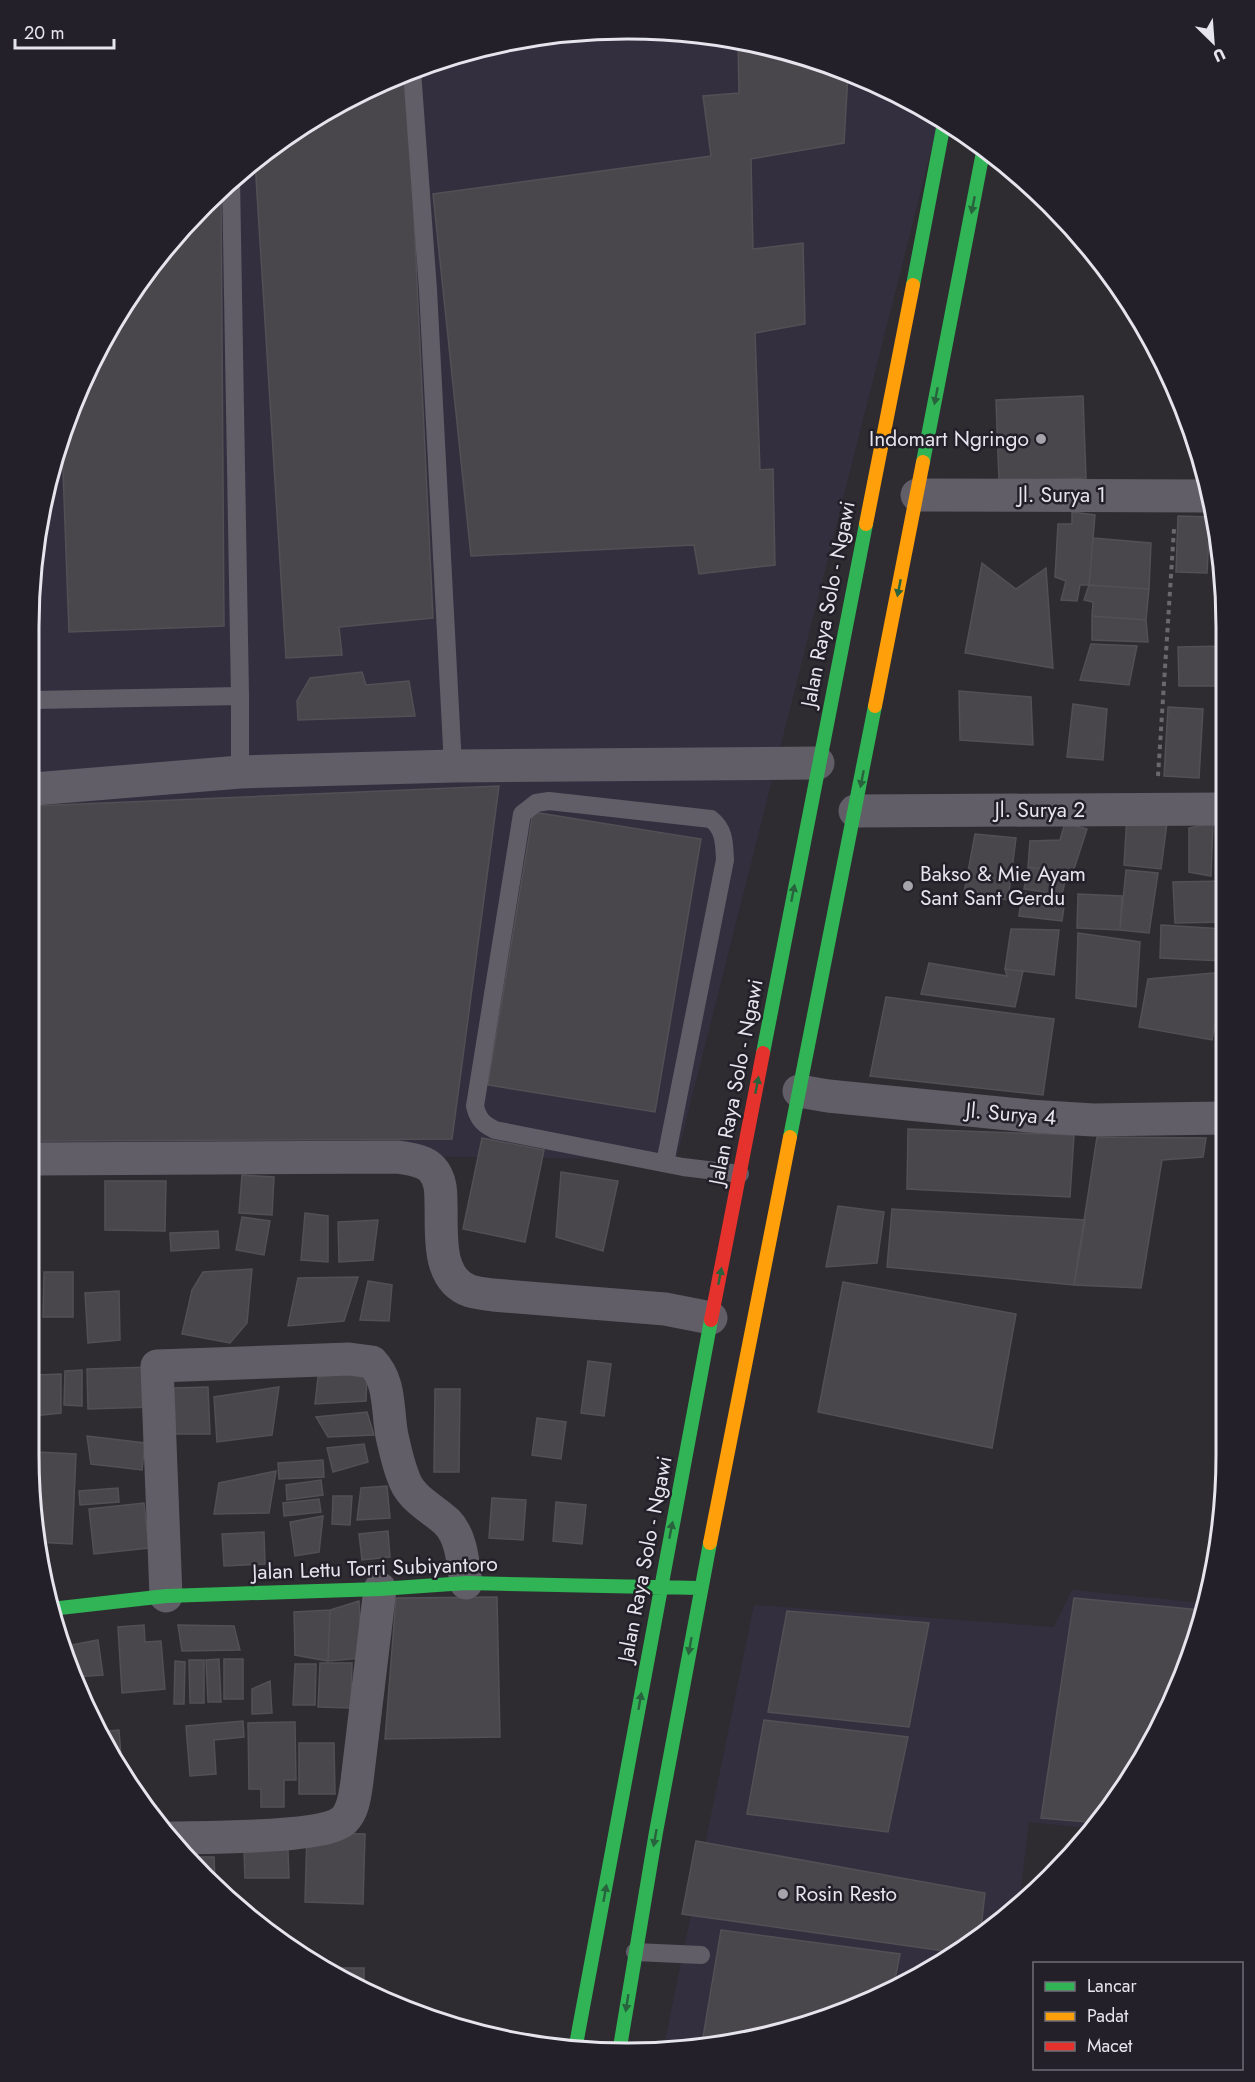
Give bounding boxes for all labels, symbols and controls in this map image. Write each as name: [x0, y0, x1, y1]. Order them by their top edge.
scale bar: [15, 12, 114, 50]
north arrow: [1183, 12, 1243, 72]
text: 20 m: [24, 20, 64, 46]
text: U: [1209, 42, 1229, 68]
one-way arrow: [968, 195, 977, 214]
one-way arrow: [931, 387, 940, 406]
place label: Indomart Ngringo: [869, 424, 1029, 454]
marker: Indomart Ngringo: [1034, 432, 1048, 446]
street label: Jl. Surya 1: [1015, 480, 1106, 510]
street label: Jalan Raya Solo - Ngawi: [793, 499, 863, 712]
one-way arrow: [894, 578, 903, 597]
one-way arrow: [857, 770, 866, 789]
street label: Jl. Surya 2: [992, 795, 1085, 825]
place label: Bakso & Mie Ayam Sant Sant Gerdu: [920, 859, 1086, 913]
marker: Bakso & Mie Ayam Sant Sant Gerdu: [901, 879, 915, 893]
one-way arrow: [789, 884, 798, 903]
street label: Jalan Raya Solo - Ngawi: [701, 977, 771, 1190]
one-way arrow: [753, 1075, 762, 1094]
street label: Jl. Surya 4: [962, 1095, 1058, 1133]
one-way arrow: [715, 1267, 725, 1286]
street label: Jalan Raya Solo - Ngawi: [610, 1454, 680, 1667]
one-way arrow: [667, 1520, 676, 1539]
street label: Jalan Lettu Torri Subiyantoro: [249, 1549, 498, 1587]
one-way arrow: [685, 1637, 694, 1656]
one-way arrow: [635, 1691, 644, 1710]
one-way arrow: [650, 1829, 659, 1848]
place label: Rosin Resto: [795, 1879, 897, 1909]
one-way arrow: [601, 1883, 610, 1902]
marker: Rosin Resto: [776, 1887, 790, 1901]
legend: [1033, 1962, 1243, 2070]
text: Lancar: [1087, 1973, 1137, 1999]
one-way arrow: [622, 1993, 631, 2012]
text: Padat: [1087, 2003, 1129, 2029]
text: Macet: [1087, 2033, 1133, 2059]

